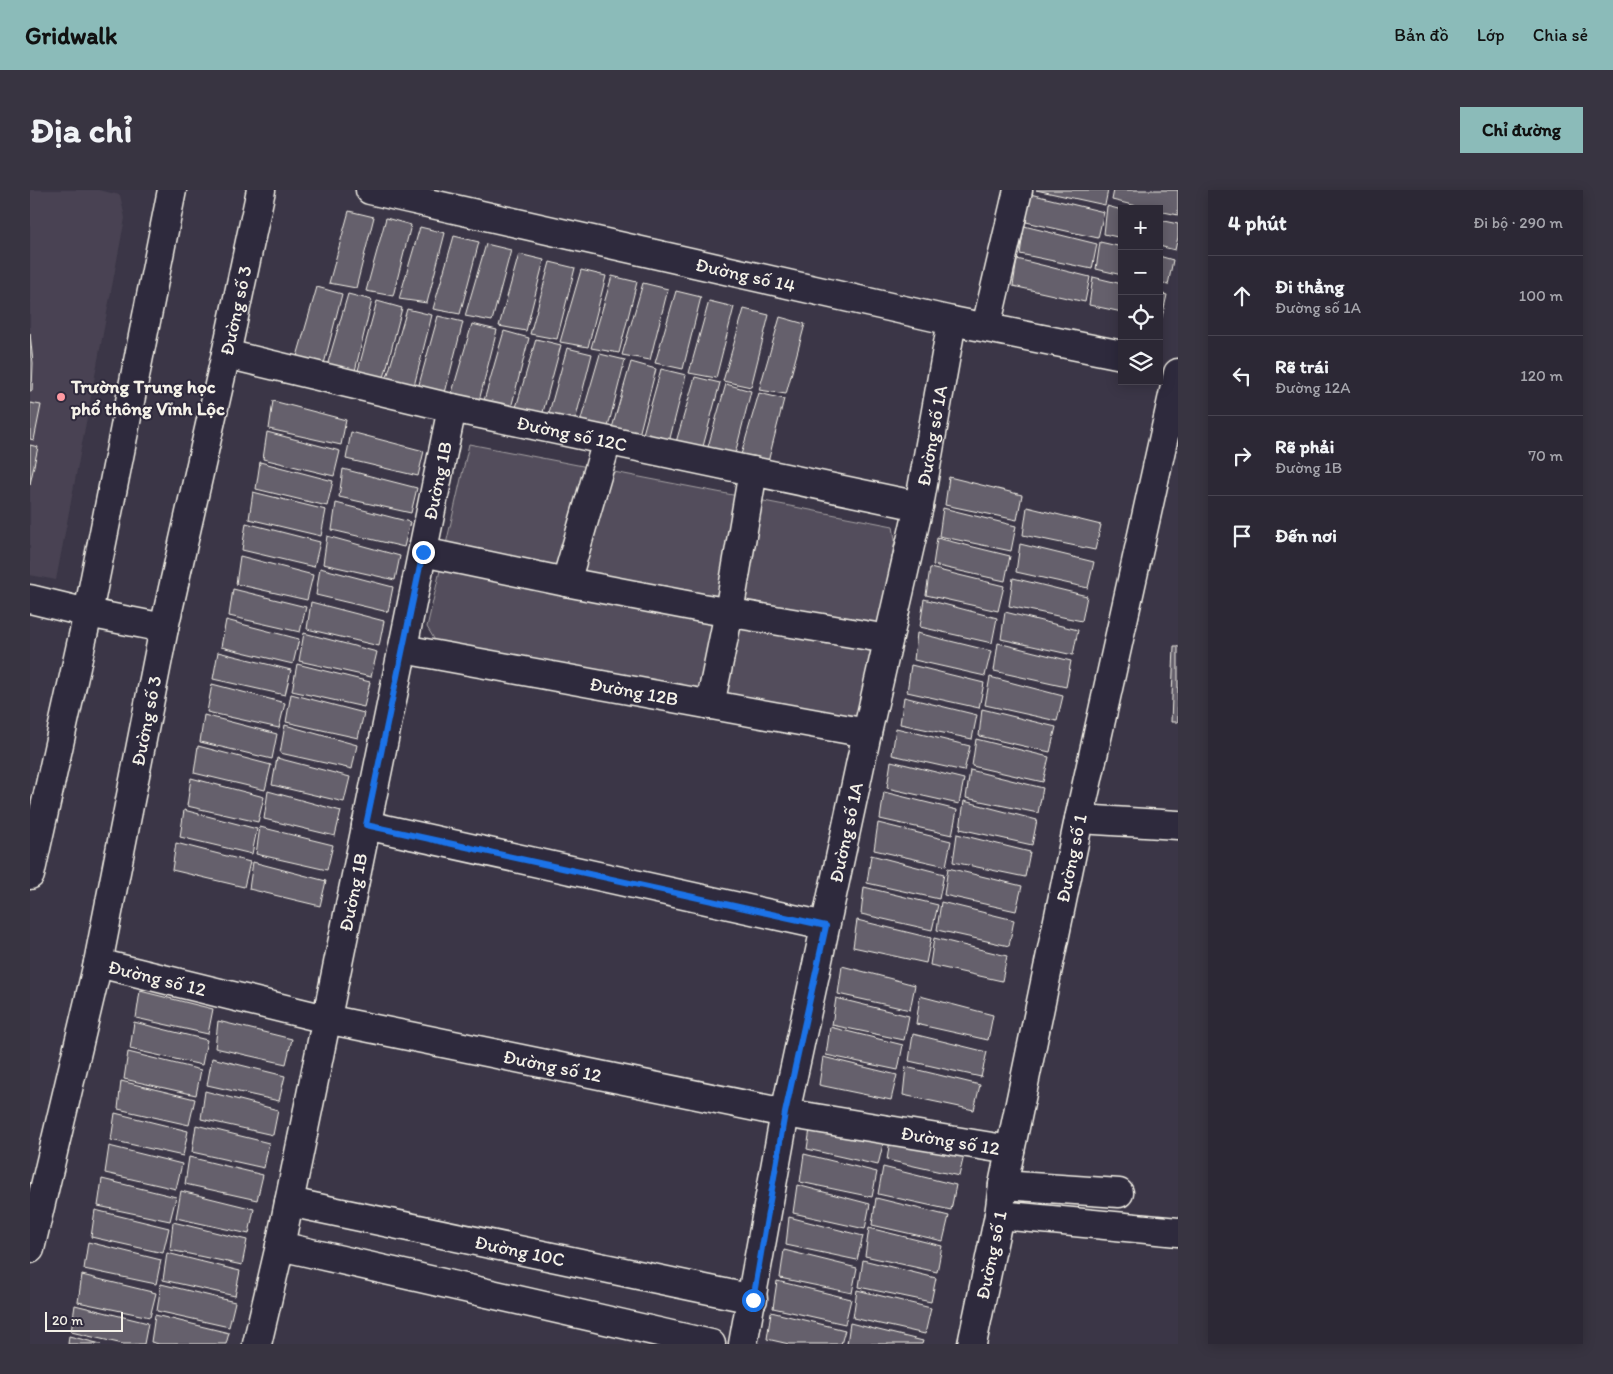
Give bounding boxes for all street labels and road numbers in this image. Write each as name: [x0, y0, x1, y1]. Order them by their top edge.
street label: Đường số 14: [694, 252, 798, 297]
street label: Đường số 3: [215, 263, 256, 357]
street label: Đường số 1A: [911, 383, 952, 488]
street label: Đường số 12C: [515, 410, 629, 456]
street label: Đường 1B: [418, 439, 456, 522]
street label: Đường 12B: [588, 672, 680, 710]
street label: Đường số 3: [126, 674, 166, 768]
street label: Đường số 1A: [824, 780, 868, 885]
street label: Đường số 1: [1050, 811, 1091, 904]
street label: Đường 1B: [333, 851, 372, 933]
street label: Đường số 12: [106, 954, 209, 1001]
street label: Đường số 12: [501, 1044, 604, 1087]
street label: Đường số 12: [899, 1121, 1002, 1160]
street label: Đường số 1: [970, 1208, 1011, 1301]
street label: Đường 10C: [473, 1230, 567, 1271]

